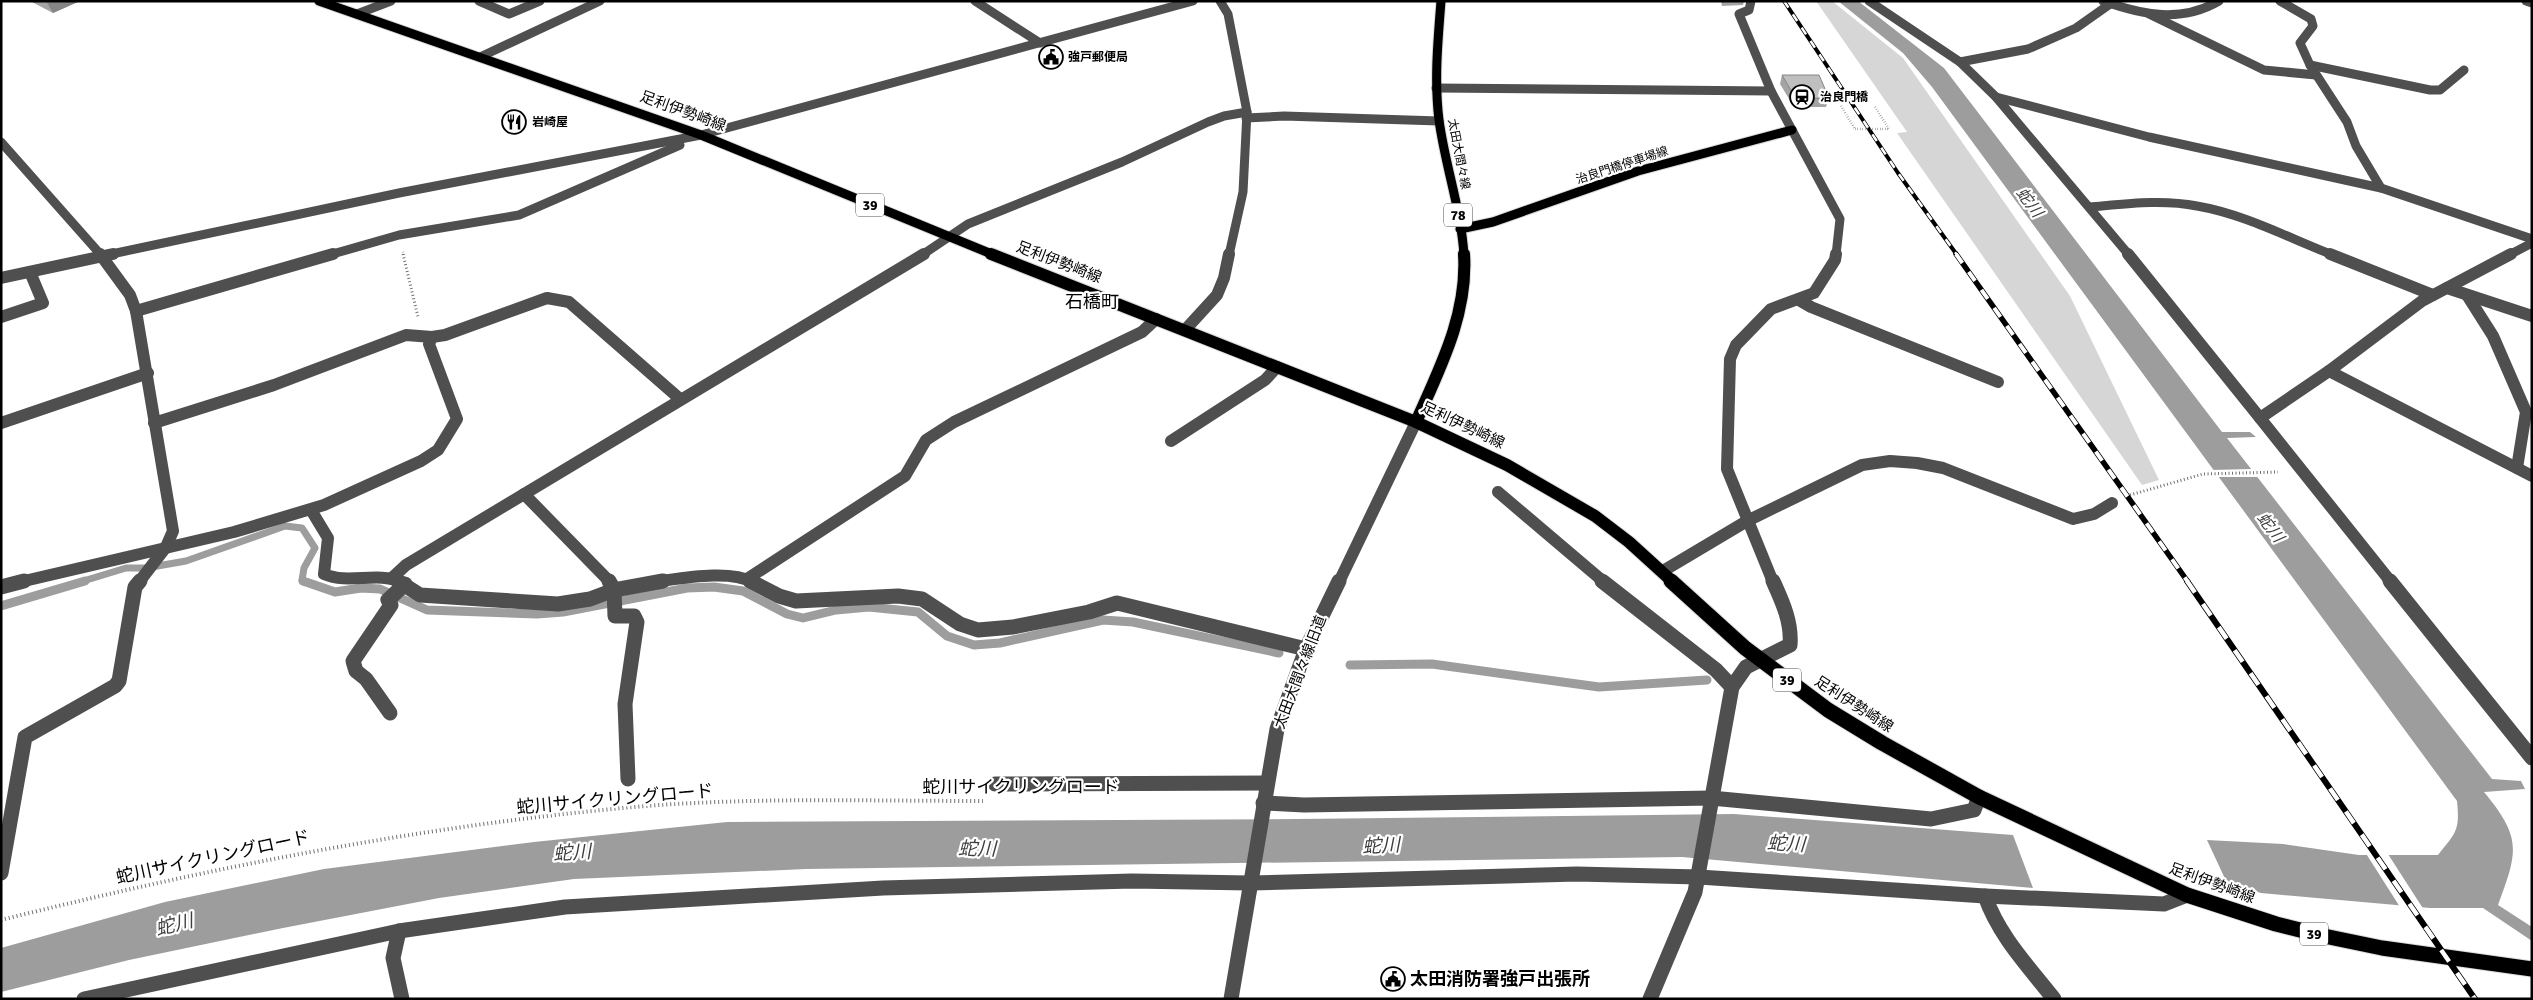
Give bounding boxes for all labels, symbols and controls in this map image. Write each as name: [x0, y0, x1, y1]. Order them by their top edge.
public building icon: 強戸郵便局: [1038, 44, 1064, 70]
place label: 強戸郵便局: [1068, 50, 1128, 65]
station icon: 治良門橋: [1789, 84, 1815, 110]
street label: 足利伊勢崎線: [638, 87, 728, 135]
place label: 治良門橋: [1820, 90, 1869, 105]
restaurant icon: 岩崎屋: [501, 109, 527, 135]
place label: 岩崎屋: [532, 115, 568, 130]
street label: 太田大間々線: [1444, 117, 1473, 191]
street label: 治良門橋停車場線: [1574, 144, 1670, 187]
water label: 蛇川: [2012, 184, 2048, 223]
road number: 39: [856, 194, 884, 216]
road number: 78: [1444, 204, 1472, 226]
street label: 足利伊勢崎線: [1014, 237, 1104, 287]
district label: 石橋町: [1065, 291, 1119, 313]
street label: 足利伊勢崎線: [1418, 398, 1508, 452]
water label: 蛇川: [2253, 509, 2289, 548]
street label: 太田大間々線旧道: [1270, 613, 1330, 731]
road number: 39: [1773, 668, 1801, 692]
street label: 足利伊勢崎線: [1811, 672, 1897, 736]
street label: 蛇川サイクリングロード: [922, 776, 1120, 798]
street label: 蛇川サイクリングロード: [516, 779, 714, 819]
street label: 蛇川サイクリングロード: [114, 826, 312, 888]
water label: 蛇川: [1766, 831, 1808, 857]
water label: 蛇川: [1361, 833, 1403, 859]
water label: 蛇川: [958, 837, 998, 861]
water label: 蛇川: [552, 840, 594, 866]
street label: 足利伊勢崎線: [2167, 859, 2257, 907]
water label: 蛇川: [153, 908, 198, 941]
road number: 39: [2300, 922, 2328, 946]
public building icon: 太田消防署強戸出張所: [1380, 966, 1406, 992]
place label: 太田消防署強戸出張所: [1410, 968, 1590, 990]

